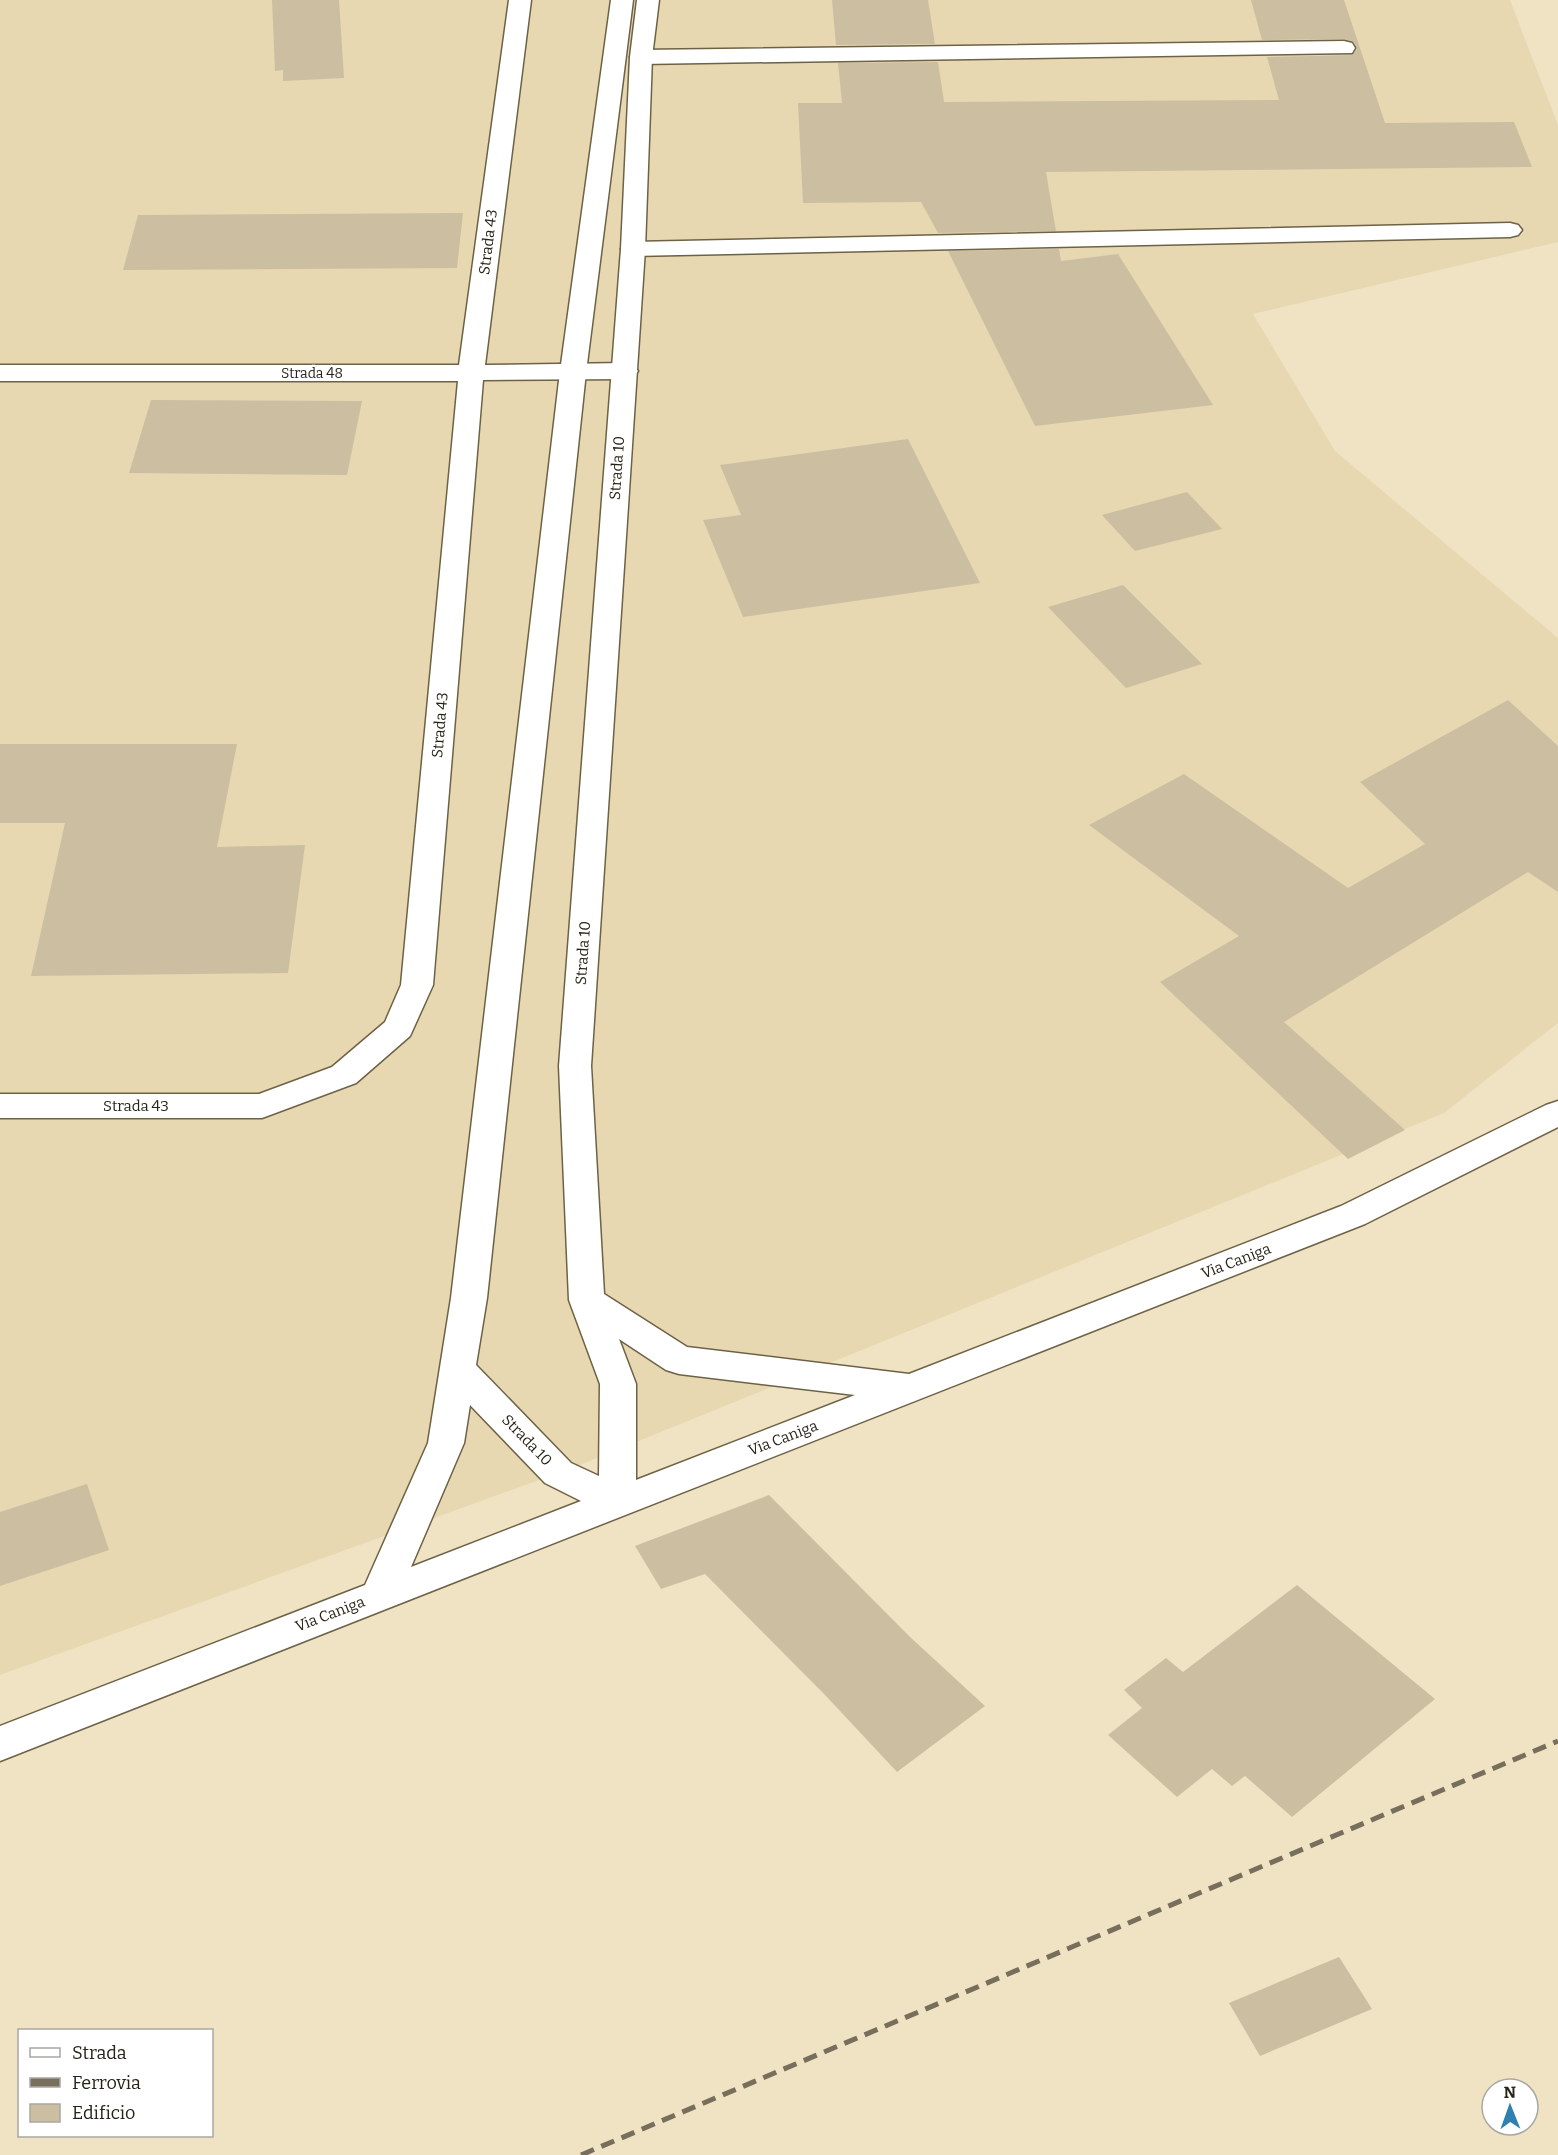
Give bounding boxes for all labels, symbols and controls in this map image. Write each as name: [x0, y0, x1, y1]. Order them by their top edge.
street label: Strada 43: [475, 208, 501, 276]
street label: Strada 48: [281, 365, 343, 382]
street label: Strada 10: [606, 435, 628, 501]
street label: Strada 43: [428, 691, 452, 759]
street label: Strada 10: [572, 920, 594, 986]
street label: Strada 43: [103, 1097, 169, 1115]
street label: Via Caniga: [1199, 1239, 1273, 1283]
street label: Strada 10: [498, 1411, 556, 1469]
street label: Via Caniga: [746, 1416, 820, 1460]
street label: Via Caniga: [293, 1592, 367, 1636]
legend: [18, 2029, 213, 2137]
text: Strada: [72, 2042, 127, 2064]
text: Ferrovia: [72, 2072, 141, 2094]
north arrow: [1480, 2077, 1540, 2137]
text: N: [1503, 2083, 1516, 2102]
text: Edificio: [72, 2102, 135, 2124]

